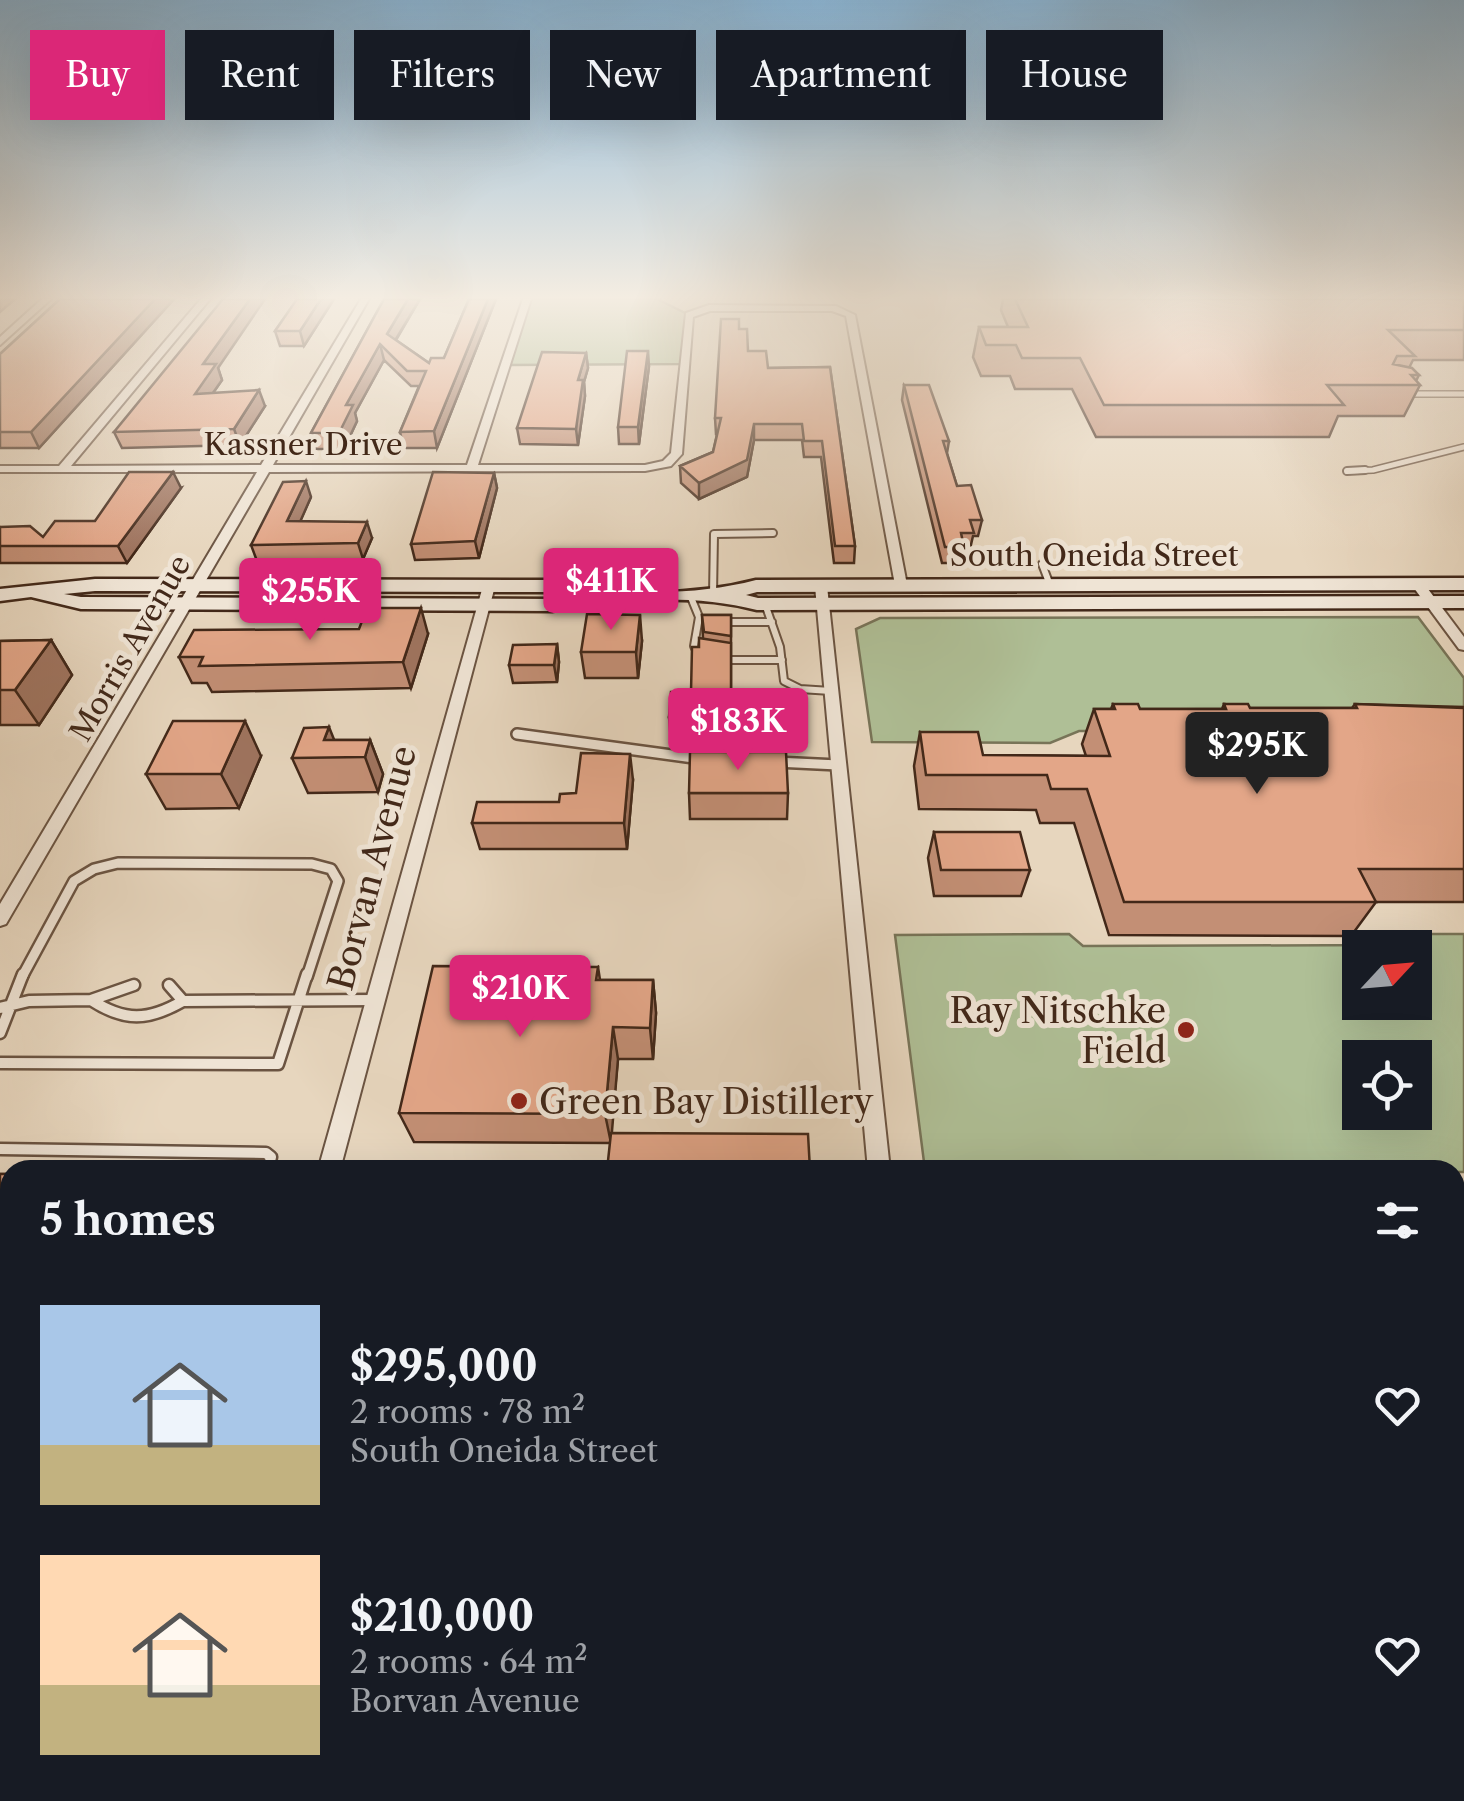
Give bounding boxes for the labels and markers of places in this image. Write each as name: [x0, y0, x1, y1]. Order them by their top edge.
pin: $411K: [541, 548, 681, 633]
pin: $255K: [240, 558, 380, 643]
pin: $183K: [668, 688, 808, 773]
pin: $295K: [1187, 712, 1327, 797]
pin: $210K: [450, 955, 590, 1040]
place label: Ray Nitschke Field: [949, 989, 1166, 1072]
marker: Ray Nitschke Field: [1175, 1019, 1197, 1041]
place label: Green Bay Distillery: [539, 1080, 874, 1123]
marker: Green Bay Distillery: [508, 1090, 530, 1112]

